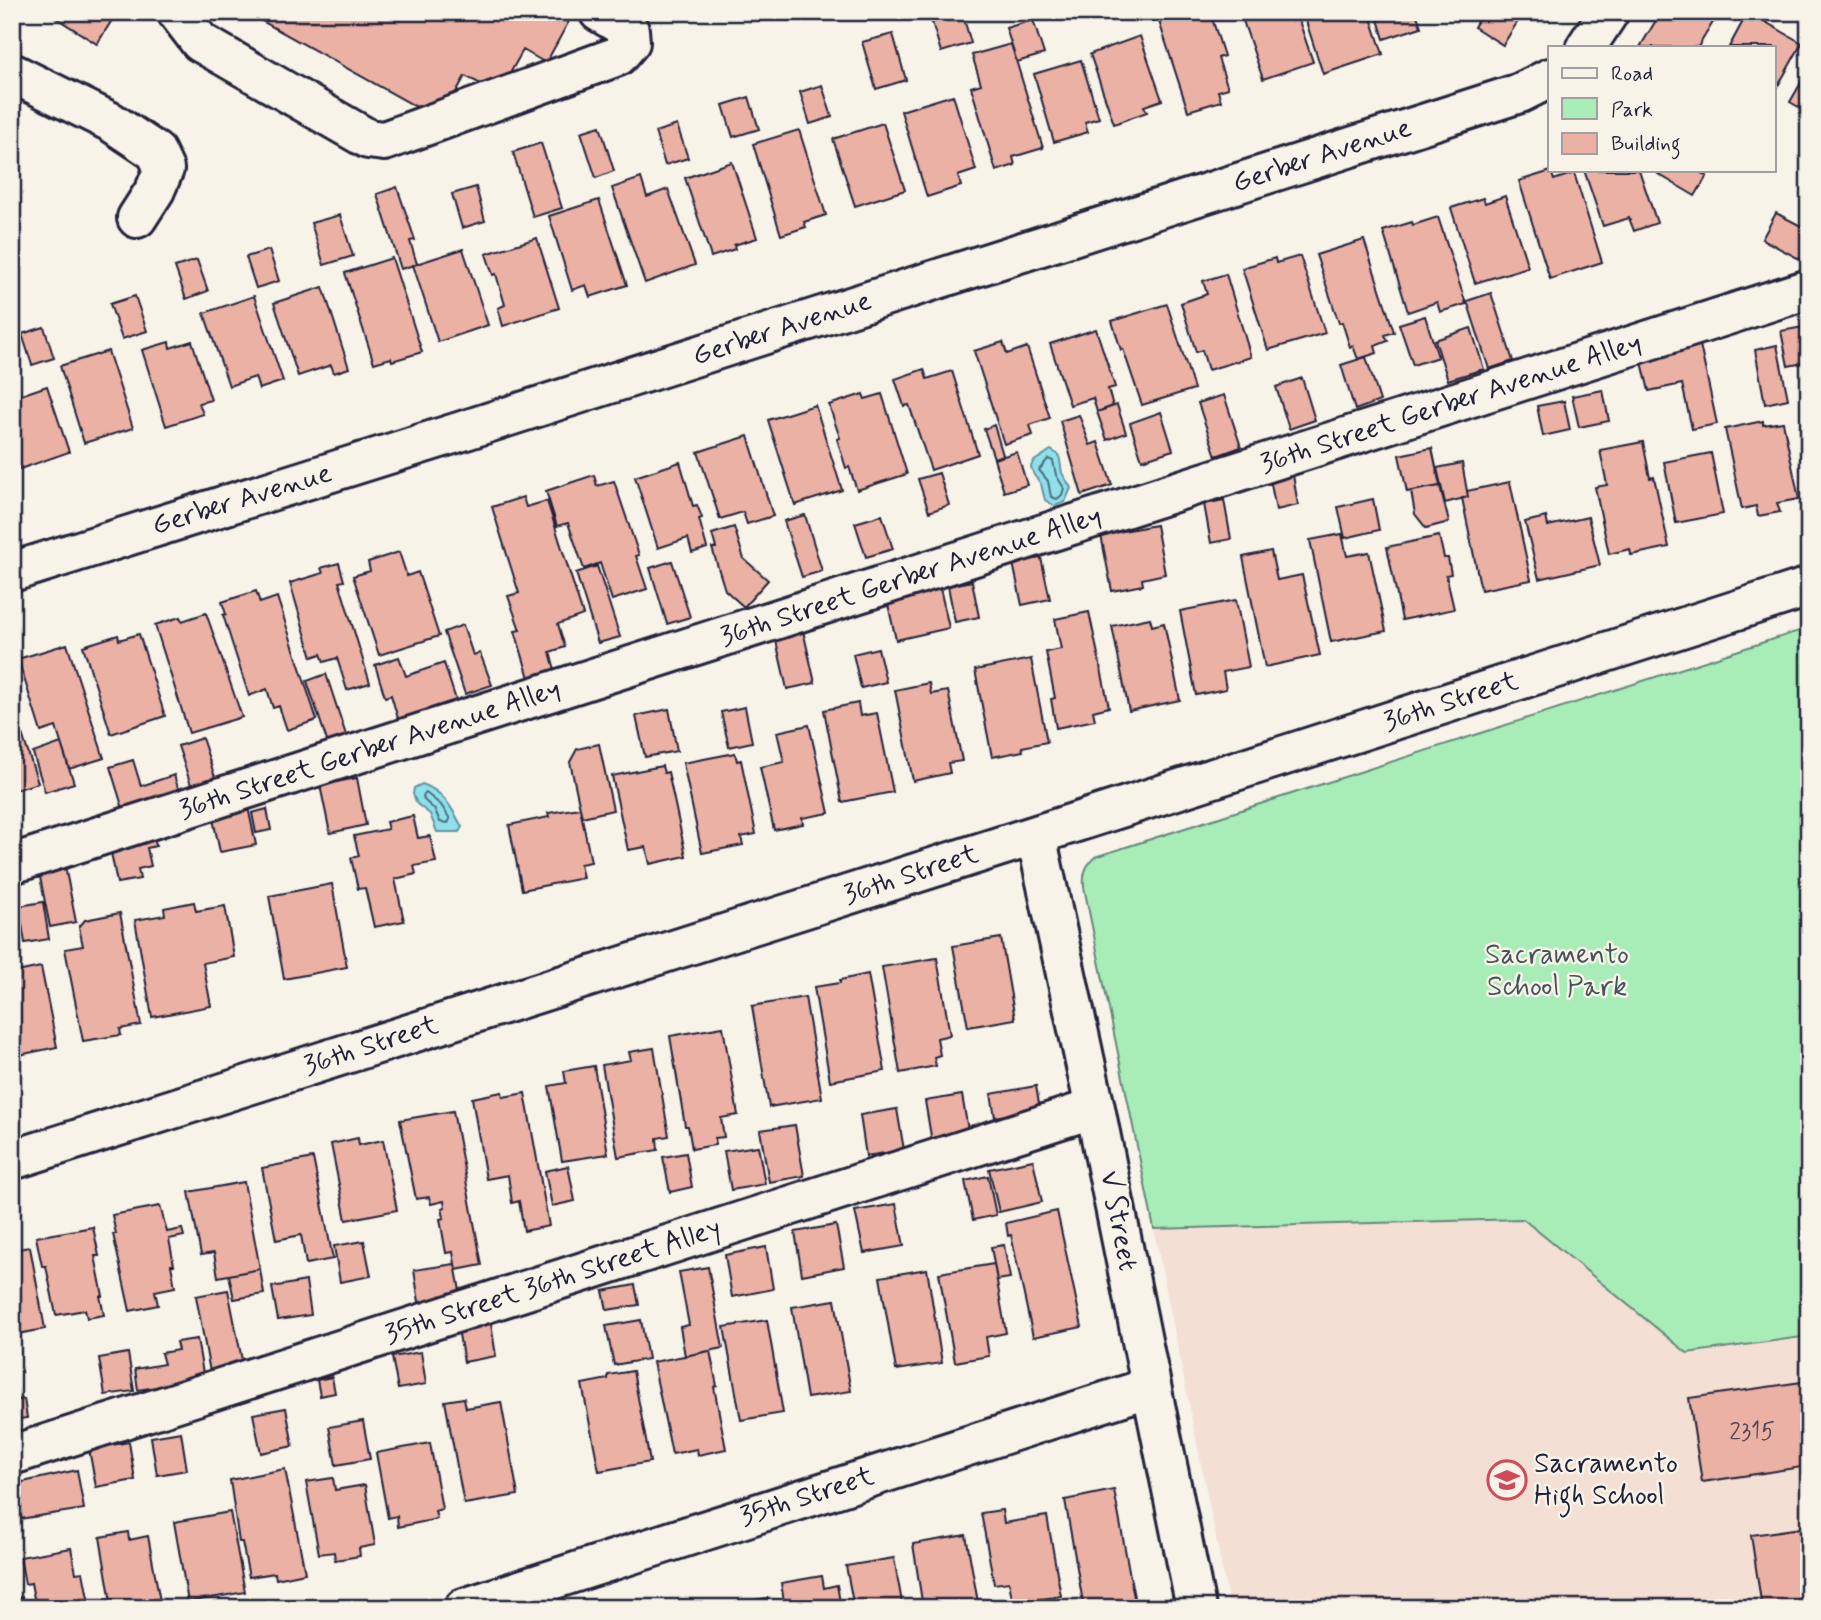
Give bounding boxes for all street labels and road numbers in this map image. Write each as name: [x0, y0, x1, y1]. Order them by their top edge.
street label: Gerber Avenue: [1228, 110, 1416, 202]
street label: Gerber Avenue: [688, 283, 876, 375]
street label: 36th Street Gerber Avenue Alley: [1255, 325, 1647, 483]
street label: Gerber Avenue: [148, 455, 336, 545]
street label: 36th Street Gerber Avenue Alley: [715, 498, 1107, 656]
street label: 36th Street: [1379, 663, 1524, 741]
street label: 36th Street Gerber Avenue Alley: [174, 671, 566, 829]
street label: 36th Street: [839, 836, 984, 914]
street label: 36th Street: [299, 1007, 444, 1085]
street label: V Street: [1090, 1168, 1146, 1274]
street label: 35th Street 36th Street Alley: [380, 1210, 726, 1354]
street label: 35th Street: [735, 1458, 879, 1536]

